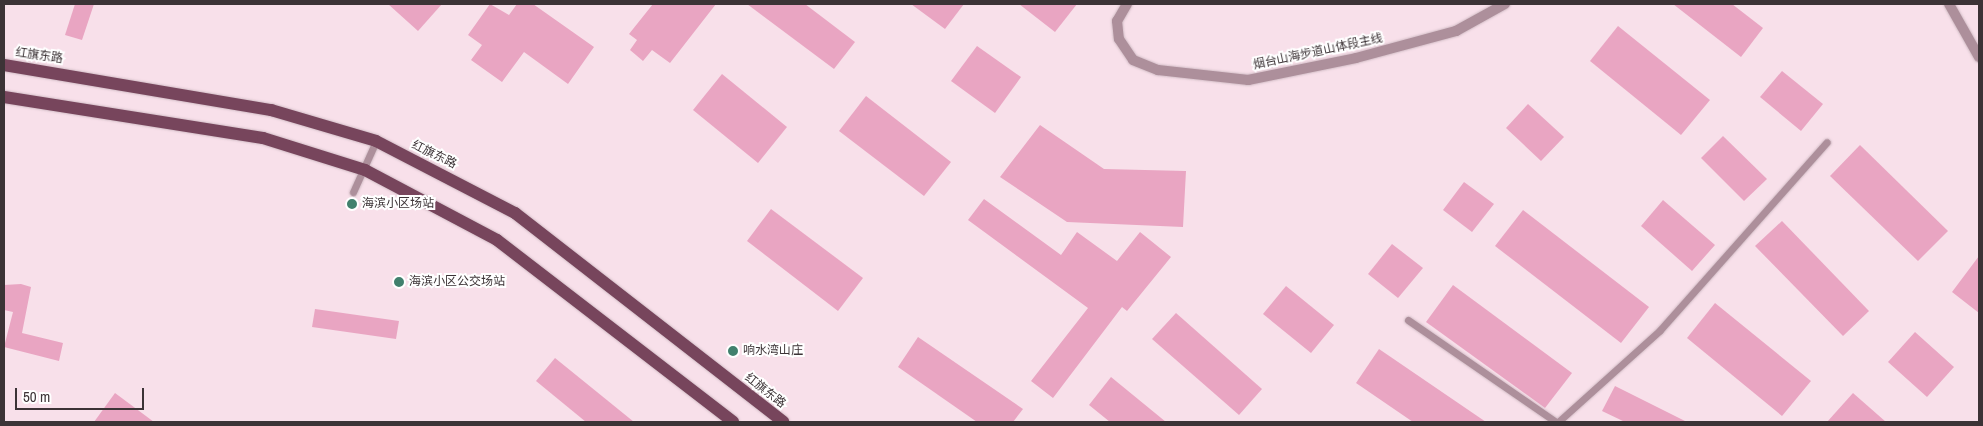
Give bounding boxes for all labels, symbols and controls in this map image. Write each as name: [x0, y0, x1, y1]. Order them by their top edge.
street label: 烟台山海步道山体段主线: [1252, 31, 1384, 73]
street label: 红旗东路: [14, 46, 64, 66]
street label: 红旗东路: [409, 138, 459, 172]
place label: 海滨小区场站: [362, 197, 434, 211]
marker: 海滨小区场站: [346, 198, 358, 210]
place label: 海滨小区公交场站: [409, 275, 505, 289]
marker: 海滨小区公交场站: [393, 276, 405, 288]
place label: 响水湾山庄: [743, 344, 803, 358]
marker: 响水湾山庄: [727, 345, 739, 357]
street label: 红旗东路: [742, 371, 788, 411]
scale bar: [18, 378, 146, 410]
text: 50 m: [23, 386, 50, 407]

